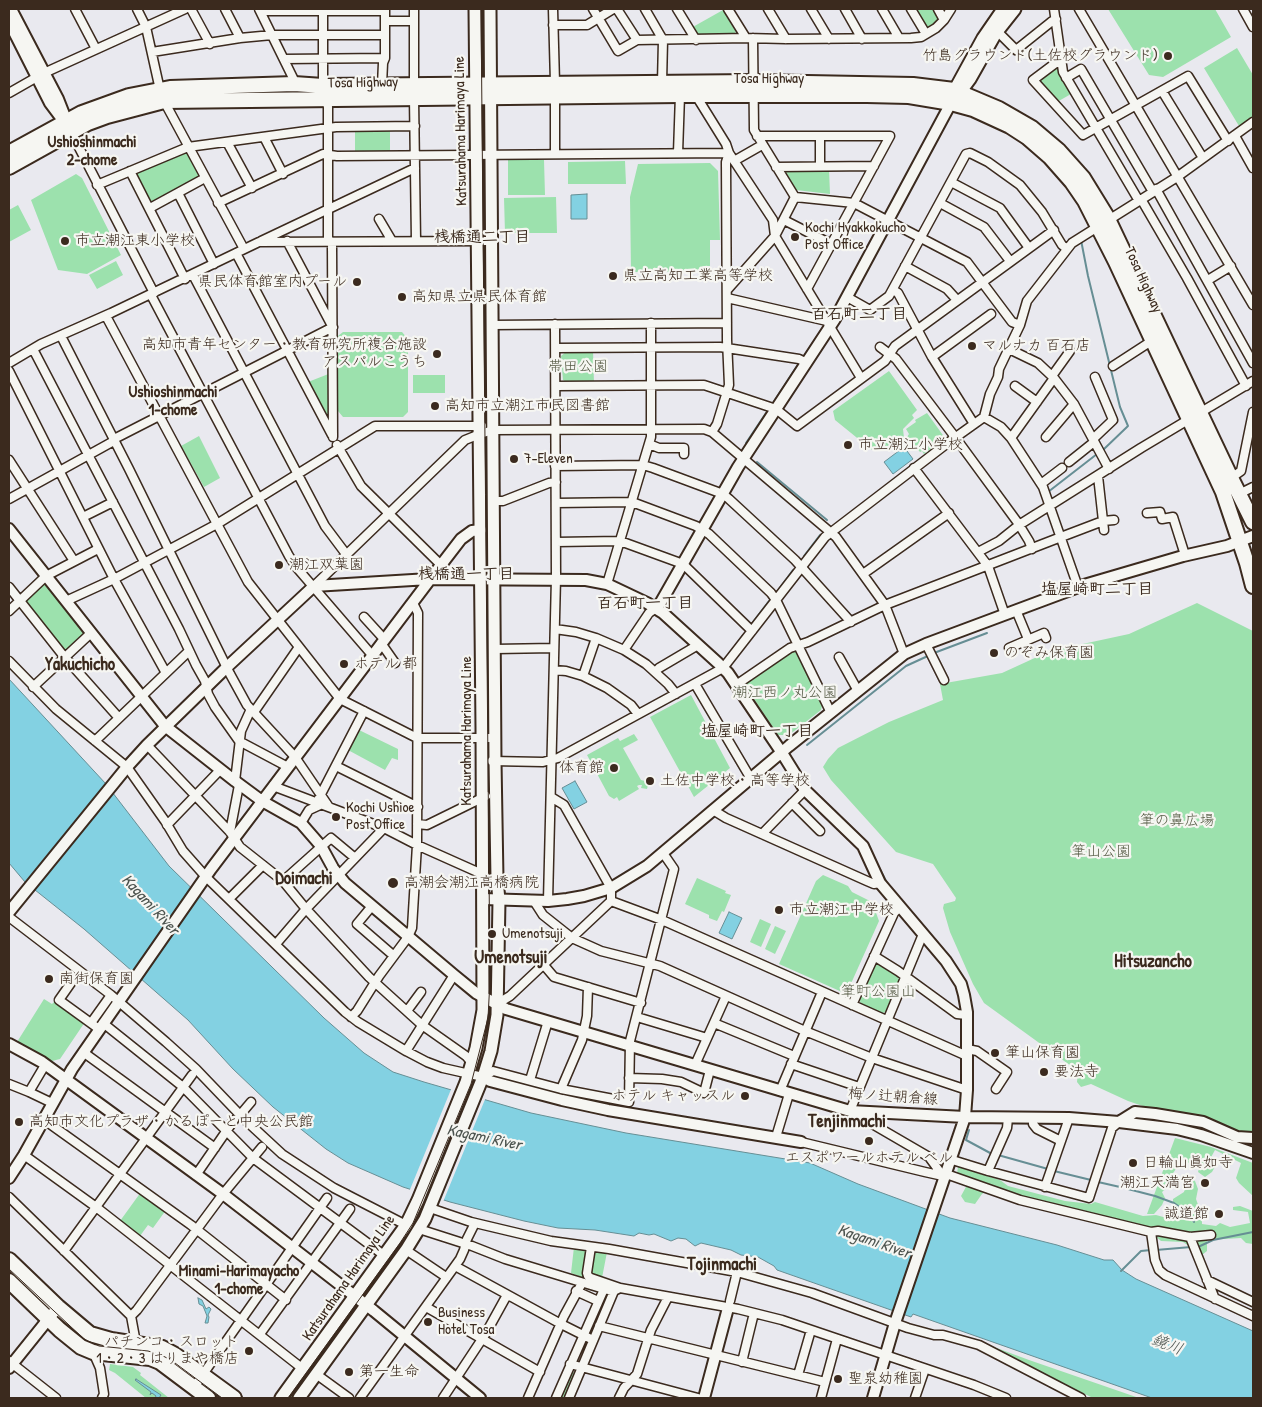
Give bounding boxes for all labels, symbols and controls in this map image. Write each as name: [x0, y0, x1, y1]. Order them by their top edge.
place label: 竹島グラウンド(土佐校グラウンド): [923, 47, 1158, 65]
marker: 竹島グラウンド(土佐校グラウンド): [1162, 50, 1174, 62]
street label: Katsurahama Harimaya Line: [451, 56, 471, 206]
street label: Tosa Highway: [734, 70, 804, 88]
street label: Tosa Highway: [328, 73, 398, 93]
district label: Ushioshinmachi 2-chome: [47, 133, 137, 171]
place label: Kochi Hyakkokucho Post Office: [805, 219, 906, 254]
district label: 桟橋通二丁目: [434, 228, 530, 248]
marker: Kochi Hyakkokucho Post Office: [789, 231, 801, 243]
place label: 市立潮江東小学校: [75, 232, 195, 250]
marker: 市立潮江東小学校: [59, 235, 71, 247]
street label: Tosa Highway: [1120, 244, 1166, 316]
place label: 県立高知工業高等学校: [623, 267, 773, 285]
marker: 県立高知工業高等学校: [607, 270, 619, 282]
place label: 県民体育館室内プール: [198, 273, 347, 291]
marker: 県民体育館室内プール: [351, 276, 363, 288]
place label: 高知県立県民体育館: [412, 288, 547, 306]
marker: 高知県立県民体育館: [396, 291, 408, 303]
district label: 百石町二丁目: [811, 305, 907, 325]
place label: 高知市青年センター・教育研究所複合施設 アスパルこうち: [142, 336, 427, 371]
place label: マルナカ 百石店: [982, 337, 1090, 355]
marker: マルナカ 百石店: [966, 340, 978, 352]
marker: 高知市青年センター・教育研究所複合施設 アスパルこうち: [431, 348, 443, 360]
park label: 帯田公園: [548, 358, 608, 376]
district label: Ushioshinmachi 1-chome: [128, 383, 218, 421]
place label: 高知市立潮江市民図書館: [445, 397, 610, 415]
marker: 高知市立潮江市民図書館: [429, 400, 441, 412]
place label: 市立潮江小学校: [858, 436, 963, 454]
marker: 市立潮江小学校: [842, 439, 854, 451]
place label: 7-Eleven: [524, 450, 573, 468]
marker: 7-Eleven: [508, 453, 520, 465]
place label: 潮江双葉園: [289, 556, 364, 574]
marker: 潮江双葉園: [273, 559, 285, 571]
district label: 桟橋通一丁目: [418, 565, 514, 585]
district label: 塩屋崎町二丁目: [1041, 580, 1153, 600]
district label: 百石町一丁目: [597, 594, 693, 614]
place label: のぞみ保育園: [1004, 644, 1094, 662]
marker: のぞみ保育園: [988, 647, 1000, 659]
district label: Yakuchicho: [45, 654, 115, 676]
place label: ホテル 都: [354, 655, 417, 673]
street label: Katsurahama Harimaya Line: [458, 656, 476, 806]
marker: ホテル 都: [338, 658, 350, 670]
park label: 潮江西ノ丸公園: [733, 684, 837, 702]
district label: 塩屋崎町一丁目: [701, 722, 813, 742]
place label: 体育館: [559, 759, 604, 777]
marker: 体育館: [608, 762, 620, 774]
place label: 土佐中学校・高等学校: [660, 772, 810, 790]
marker: 土佐中学校・高等学校: [644, 775, 656, 787]
place label: Kochi Ushioe Post Office: [346, 799, 415, 834]
marker: Kochi Ushioe Post Office: [330, 811, 342, 823]
park label: 筆の鼻広場: [1140, 812, 1214, 830]
park label: 筆山公園: [1071, 843, 1131, 861]
district label: Doimachi: [275, 868, 333, 890]
water label: Kagami River: [117, 871, 183, 939]
place label: 高潮会潮江高橋病院: [404, 874, 539, 892]
marker: 高潮会潮江高橋病院: [386, 876, 400, 890]
place label: 市立潮江中学校: [789, 901, 894, 919]
marker: 市立潮江中学校: [773, 904, 785, 916]
place label: Umenotsuji: [502, 925, 563, 943]
marker: Umenotsuji: [486, 928, 498, 940]
district label: Umenotsuji: [474, 947, 548, 969]
district label: Hitsuzancho: [1114, 951, 1192, 973]
place label: 南街保育園: [59, 970, 134, 988]
marker: 南街保育園: [43, 973, 55, 985]
park label: 筆町公園山: [841, 983, 915, 1001]
place label: 筆山保育園: [1005, 1044, 1080, 1062]
marker: 筆山保育園: [989, 1047, 1001, 1059]
place label: 要法寺: [1054, 1063, 1099, 1081]
marker: 要法寺: [1038, 1066, 1050, 1078]
street label: 梅ノ辻朝倉線: [847, 1085, 939, 1109]
place label: ホテル キャッスル: [612, 1087, 735, 1105]
marker: ホテル キャッスル: [739, 1090, 751, 1102]
district label: Tenjinmachi: [808, 1111, 886, 1133]
place label: 高知市文化プラザ・かるぽーと中央公民館: [29, 1113, 313, 1131]
marker: 高知市文化プラザ・かるぽーと中央公民館: [13, 1116, 25, 1128]
water label: Kagami River: [445, 1121, 523, 1155]
marker: エスポワールホテル ベル: [863, 1135, 875, 1147]
place label: エスポワールホテル ベル: [785, 1149, 953, 1167]
place label: 日輪山眞如寺: [1143, 1154, 1233, 1172]
marker: 日輪山眞如寺: [1127, 1157, 1139, 1169]
place label: 潮江天満宮: [1120, 1174, 1195, 1192]
marker: 潮江天満宮: [1199, 1177, 1211, 1189]
place label: 誠道館: [1164, 1205, 1209, 1223]
marker: 誠道館: [1213, 1208, 1225, 1220]
street label: Katsurahama Harimaya Line: [299, 1212, 399, 1344]
water label: Kagami River: [835, 1221, 913, 1263]
district label: Tojinmachi: [687, 1254, 757, 1276]
district label: Minami-Harimayacho 1-chome: [179, 1262, 299, 1300]
place label: Business Hotel Tosa: [438, 1304, 494, 1339]
marker: Business Hotel Tosa: [422, 1316, 434, 1328]
water label: 鏡川: [1149, 1330, 1185, 1360]
place label: パチンコ・スロット 1・2・3 はりまや橋店: [96, 1333, 239, 1368]
marker: パチンコ・スロット 1・2・3 はりまや橋店: [243, 1345, 255, 1357]
place label: 第一生命: [359, 1363, 419, 1381]
marker: 第一生命: [343, 1366, 355, 1378]
place label: 聖泉幼稚園: [848, 1370, 923, 1388]
marker: 聖泉幼稚園: [832, 1373, 844, 1385]

